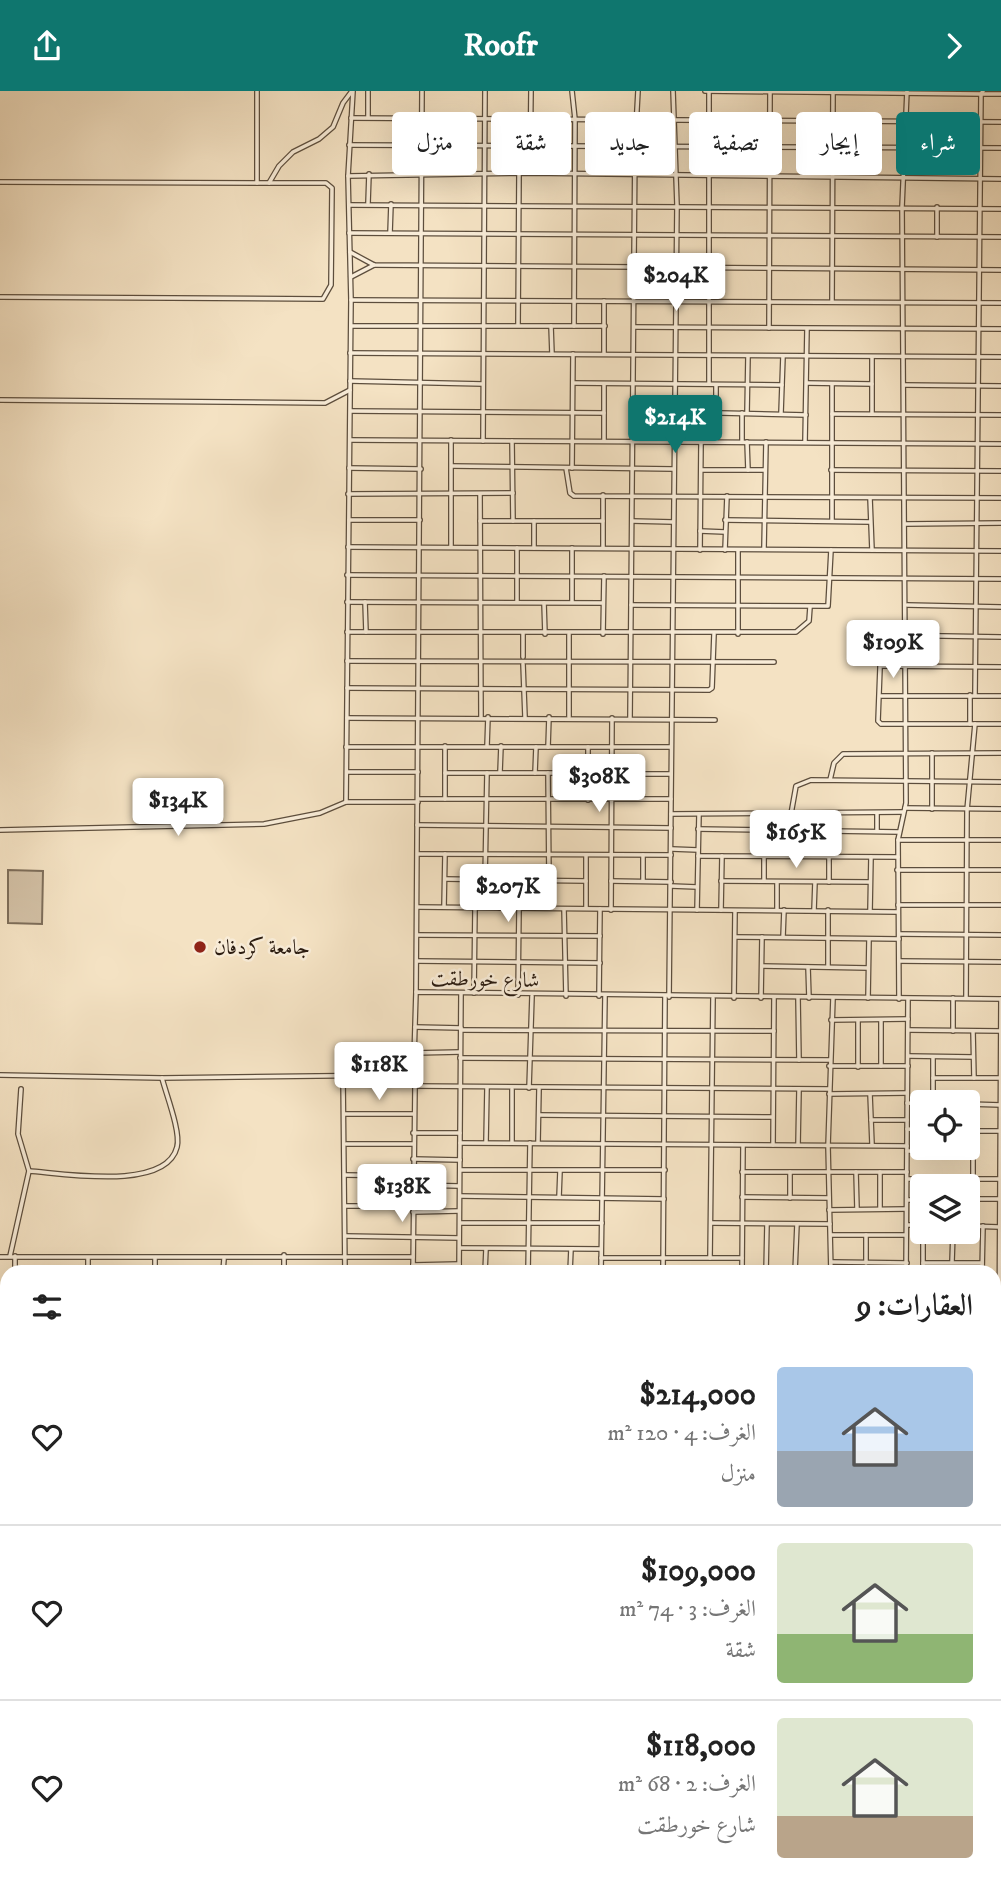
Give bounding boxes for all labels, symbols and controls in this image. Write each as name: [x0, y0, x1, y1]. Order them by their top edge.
text: Roofr: [463, 26, 538, 66]
icon: share: [28, 27, 66, 65]
icon: forward: [935, 27, 973, 65]
chip: منزل: [392, 112, 477, 175]
chip: شقة: [491, 112, 571, 175]
chip: جديد: [585, 112, 675, 175]
chip: تصفية: [689, 112, 782, 175]
chip: إيجار: [796, 112, 882, 175]
chip: شراء: [896, 112, 980, 175]
pin: $204K: [627, 253, 725, 313]
text: $204K: [643, 261, 709, 290]
pin: $214K: [626, 395, 724, 455]
text: $214K: [644, 403, 706, 432]
pin: $109K: [844, 621, 942, 680]
text: $109K: [863, 628, 923, 657]
pin: $308K: [550, 755, 648, 814]
text: $308K: [568, 762, 630, 791]
pin: $134K: [129, 779, 227, 838]
text: $134K: [149, 786, 207, 815]
pin: $165K: [747, 811, 845, 870]
text: $165K: [766, 818, 826, 847]
pin: $207K: [459, 865, 557, 924]
text: $207K: [476, 872, 540, 901]
place label: جامعة كردفان: [214, 935, 310, 961]
marker: جامعة كردفان: [192, 939, 208, 955]
street label: شارع خورطقت: [430, 966, 540, 998]
pin: $118K: [330, 1042, 428, 1102]
text: $118K: [350, 1050, 408, 1079]
map controls: [910, 1090, 980, 1244]
button: locate: [910, 1090, 980, 1160]
pin: $138K: [353, 1165, 451, 1224]
text: $138K: [373, 1172, 431, 1201]
button: layers: [910, 1174, 980, 1244]
icon: filters: [28, 1288, 66, 1326]
text: العقارات: 9: [857, 1288, 973, 1325]
text: $214,000: [639, 1377, 756, 1414]
icon: home: [833, 1395, 917, 1479]
icon: heart: [28, 1418, 66, 1456]
text: الغرف: 4 · 120 m²: [607, 1419, 756, 1448]
text: منزل: [721, 1460, 756, 1489]
text: $109,000: [641, 1553, 756, 1590]
icon: home: [833, 1571, 917, 1655]
icon: heart: [28, 1594, 66, 1632]
text: الغرف: 3 · 74 m²: [619, 1595, 756, 1624]
text: شقة: [726, 1636, 756, 1665]
text: $118,000: [646, 1728, 756, 1765]
icon: home: [833, 1746, 917, 1830]
icon: heart: [28, 1769, 66, 1807]
text: الغرف: 2 · 68 m²: [618, 1770, 756, 1799]
text: شارع خورطقت: [637, 1811, 756, 1840]

